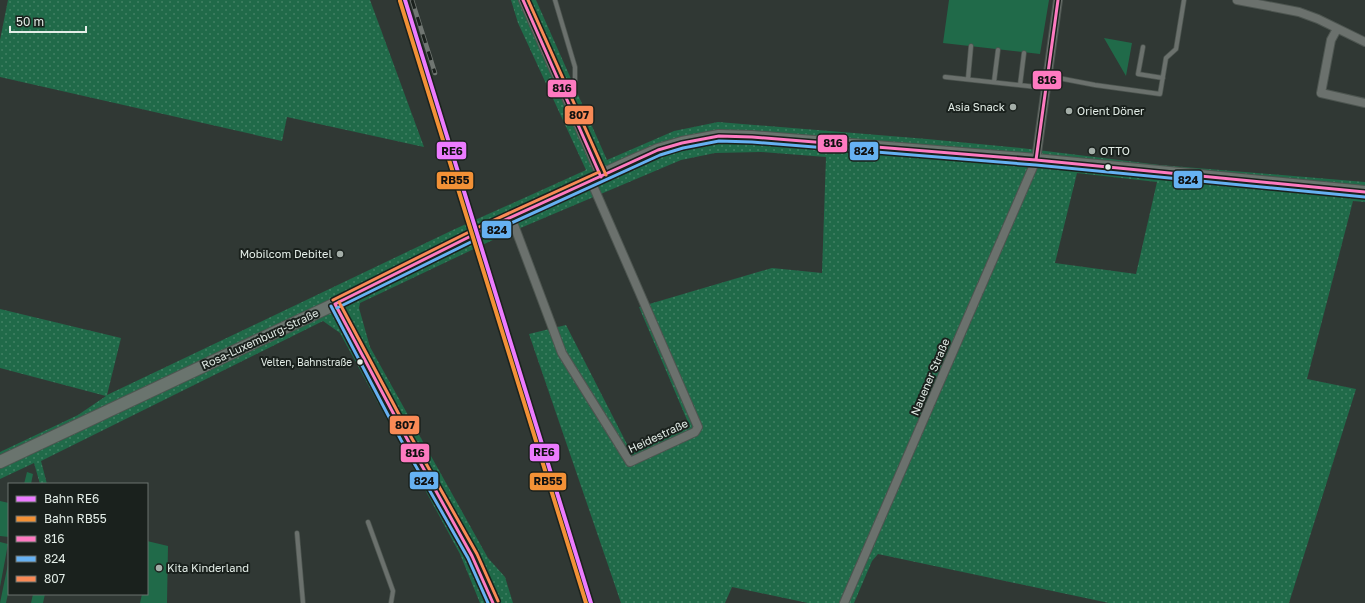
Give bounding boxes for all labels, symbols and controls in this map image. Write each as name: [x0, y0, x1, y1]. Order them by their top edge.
scale bar: [10, 8, 86, 34]
text: 50 m: [16, 14, 44, 29]
line badge: 816: [1032, 70, 1062, 90]
text: 816: [1037, 73, 1057, 86]
line badge: 816: [547, 79, 577, 98]
text: 816: [552, 81, 572, 94]
place label: Asia Snack: [948, 100, 1005, 113]
marker: Asia Snack: [1008, 102, 1018, 112]
place label: Orient Döner: [1077, 104, 1145, 117]
line badge: 807: [564, 105, 594, 125]
marker: Orient Döner: [1064, 106, 1074, 116]
text: 807: [569, 108, 589, 121]
line badge: 816: [817, 134, 848, 153]
text: 816: [823, 136, 843, 149]
line badge: RE6: [436, 141, 467, 160]
line badge: 824: [849, 141, 879, 161]
text: RE6: [441, 144, 463, 157]
text: 824: [854, 144, 874, 157]
place label: OTTO: [1100, 144, 1130, 157]
marker: OTTO: [1087, 146, 1097, 156]
unlabelled marker: [1103, 162, 1113, 172]
line badge: 824: [1173, 170, 1203, 189]
line badge: RB55: [436, 171, 474, 190]
text: RB55: [441, 173, 470, 186]
text: 824: [1178, 173, 1198, 186]
line badge: 824: [481, 220, 512, 239]
text: 824: [487, 223, 507, 236]
place label: Mobilcom Debitel: [240, 247, 332, 260]
marker: Mobilcom Debitel: [335, 249, 345, 259]
street label: Rosa-Luxemburg-Straße: [199, 306, 320, 371]
street label: Nauener Straße: [908, 336, 952, 417]
place label: Velten, Bahnstraße: [261, 356, 352, 368]
marker: Velten, Bahnstraße: [355, 357, 365, 367]
line badge: 807: [389, 415, 420, 435]
street label: Heidestraße: [626, 416, 690, 455]
text: 807: [395, 418, 415, 431]
line badge: 816: [400, 443, 430, 463]
line badge: RE6: [529, 443, 560, 462]
text: RE6: [533, 445, 555, 458]
text: 816: [405, 446, 425, 459]
line badge: 824: [409, 471, 439, 490]
line badge: RB55: [529, 472, 567, 491]
text: 824: [414, 474, 434, 487]
text: RB55: [534, 474, 563, 487]
legend: [8, 483, 148, 595]
text: Bahn RE6: [44, 491, 99, 506]
text: Bahn RB55: [44, 511, 107, 526]
text: 816: [44, 531, 64, 546]
text: 824: [44, 551, 66, 566]
place label: Kita Kinderland: [167, 561, 249, 574]
marker: Kita Kinderland: [154, 563, 164, 573]
text: 807: [44, 571, 65, 586]

